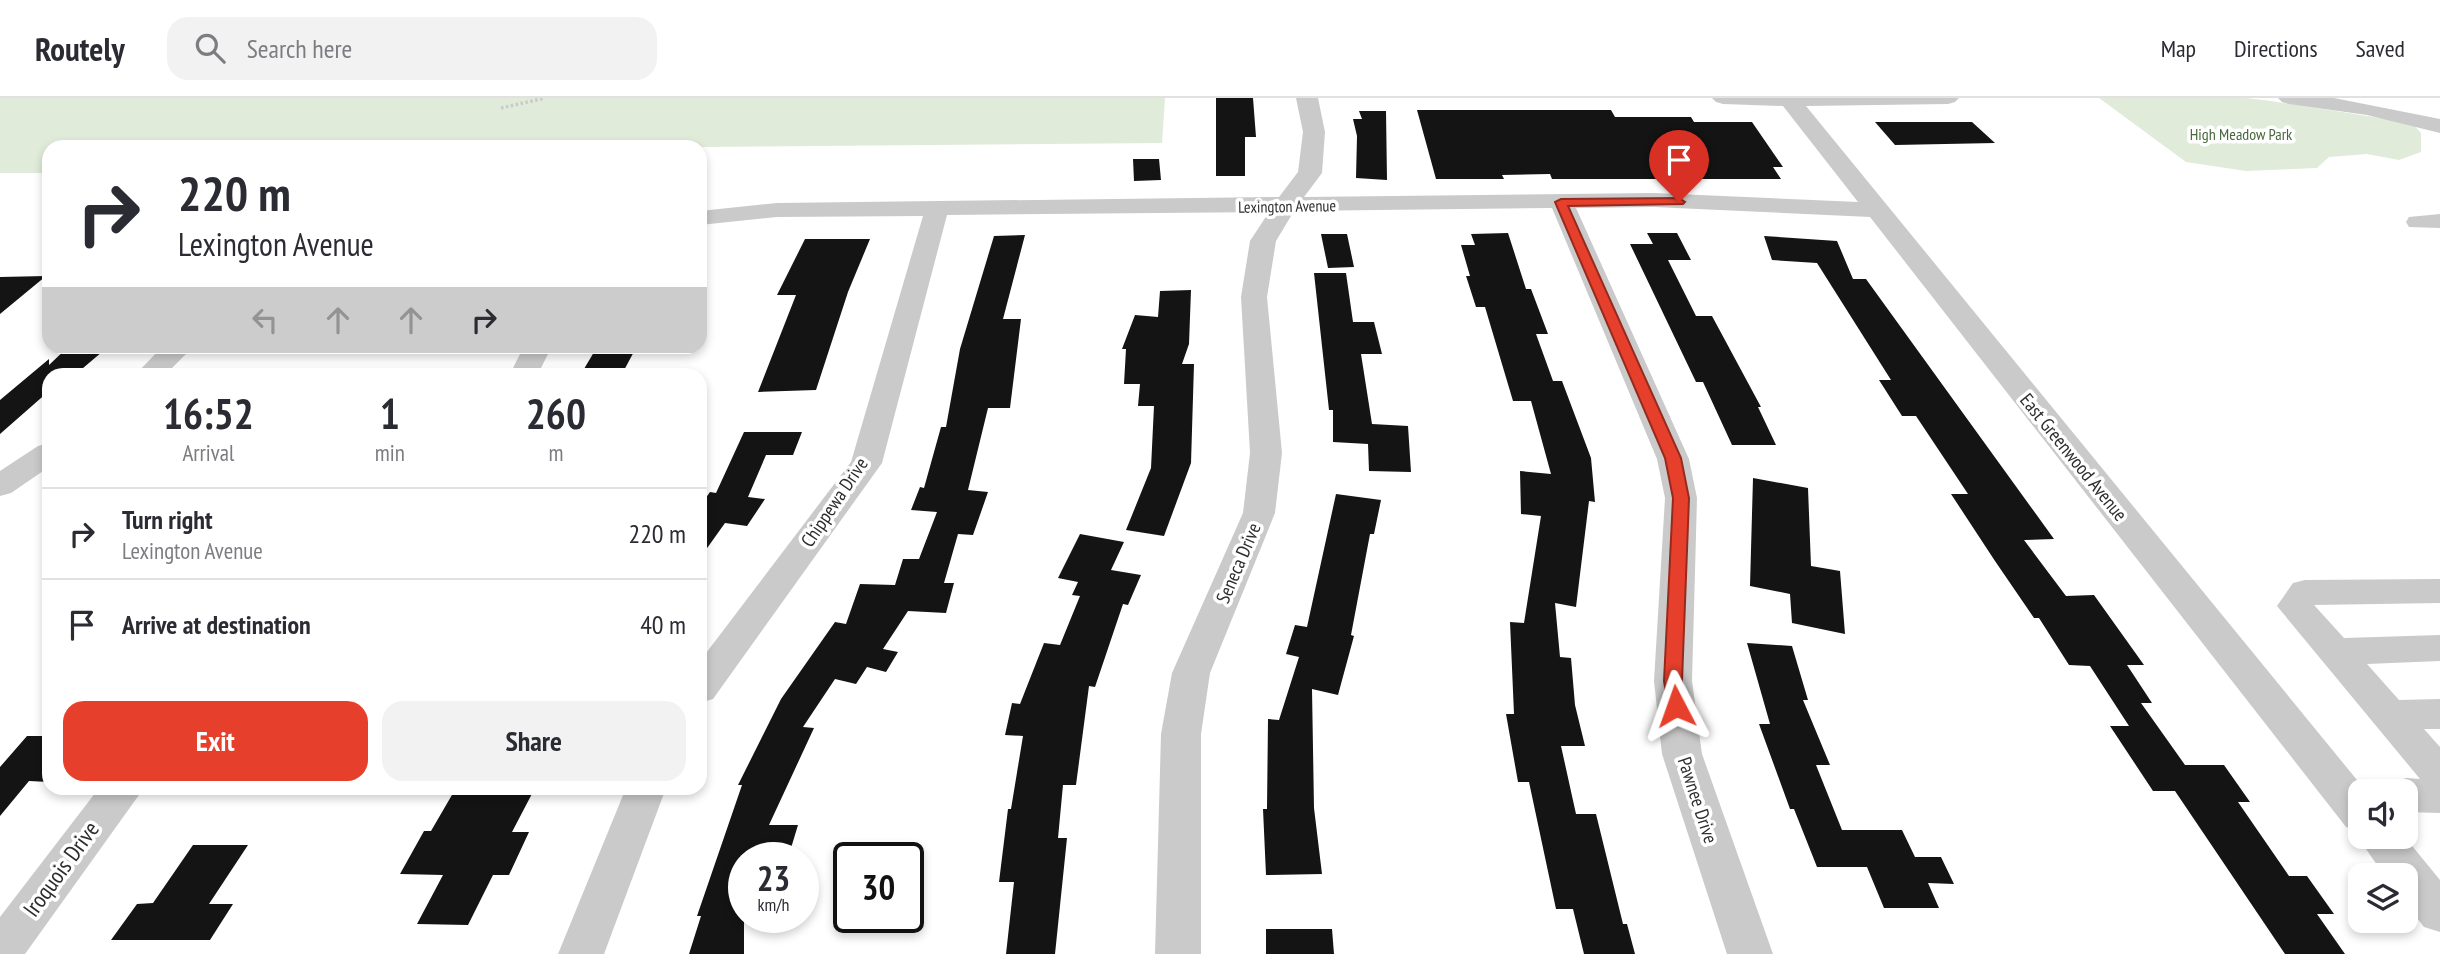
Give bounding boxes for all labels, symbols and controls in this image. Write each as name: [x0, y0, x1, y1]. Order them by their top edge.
search box: [167, 17, 657, 80]
text: Routely: [35, 27, 125, 70]
icon: search: [191, 29, 229, 67]
text: Search here: [247, 32, 352, 65]
text: Map: [2161, 33, 2196, 64]
text: Directions: [2234, 33, 2318, 64]
text: Saved: [2356, 33, 2405, 64]
park label: High Meadow Park: [2190, 124, 2293, 144]
pin: [1649, 130, 1709, 202]
icon: arrive: [1660, 141, 1698, 179]
text: 220 m: [178, 161, 291, 225]
icon: right: [63, 168, 154, 259]
street label: Lexington Avenue: [1238, 195, 1336, 217]
text: Lexington Avenue: [178, 223, 374, 265]
icon: left: [246, 301, 284, 339]
icon: ahead: [319, 301, 357, 339]
icon: ahead: [392, 301, 430, 339]
icon: right: [465, 301, 503, 339]
text: 16:52: [163, 386, 254, 441]
text: 1: [380, 386, 400, 441]
text: 260: [526, 386, 586, 441]
street label: East Greenwood Avenue: [2015, 388, 2133, 526]
text: Arrival: [182, 438, 234, 467]
text: min: [375, 438, 405, 467]
text: m: [548, 438, 563, 467]
street label: Chippewa Drive: [795, 453, 873, 551]
text: Turn right: [122, 503, 213, 536]
icon: right: [63, 515, 101, 553]
text: 220 m: [628, 517, 686, 550]
street label: Seneca Drive: [1210, 519, 1266, 607]
text: Lexington Avenue: [122, 536, 263, 565]
icon: arrive: [63, 606, 101, 644]
text: Arrive at destination: [122, 608, 311, 641]
text: 40 m: [640, 608, 686, 641]
position arrow: [1639, 669, 1713, 743]
button: Exit: [63, 701, 368, 781]
button: Share: [382, 701, 686, 781]
street label: Pawnee Drive: [1673, 754, 1723, 846]
map controls: [2348, 779, 2418, 933]
button: sound: [2348, 779, 2418, 849]
street label: Iroquois Drive: [16, 815, 105, 922]
speed limit sign: 30: [833, 842, 924, 933]
text: 23: [757, 855, 790, 901]
button: layers: [2348, 863, 2418, 933]
text: km/h: [758, 893, 789, 916]

